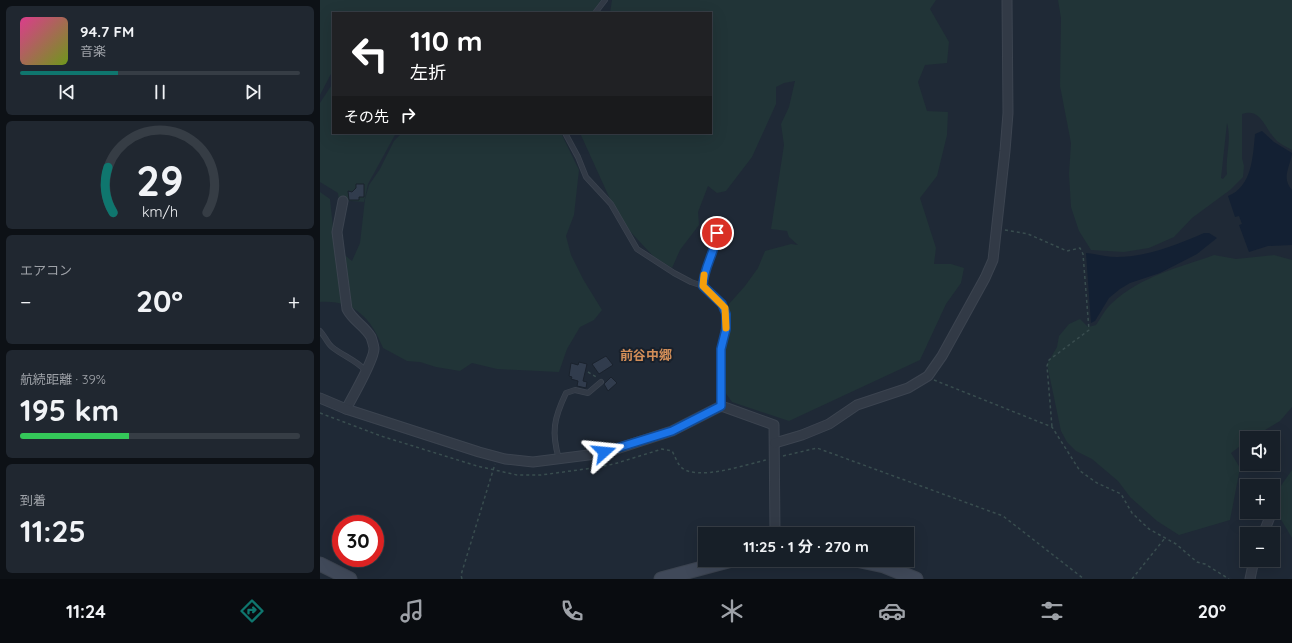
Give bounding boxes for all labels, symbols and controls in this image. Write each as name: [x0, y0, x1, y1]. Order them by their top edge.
text: 94.7 FM: [80, 22, 134, 41]
text: 110 m: [410, 23, 483, 58]
icon: left: [344, 28, 396, 80]
text: 音楽: [80, 43, 106, 59]
text: 左折: [410, 61, 446, 84]
icon: previous: [56, 81, 78, 103]
icon: pause: [149, 81, 171, 103]
icon: next: [242, 81, 264, 103]
icon: right: [397, 104, 419, 126]
text: その先: [344, 107, 389, 126]
text: 29: [136, 154, 184, 206]
text: km/h: [142, 202, 178, 220]
pin: [700, 216, 734, 250]
icon: arrive: [706, 222, 728, 244]
text: エアコン: [20, 262, 72, 278]
text: 20°: [136, 282, 183, 320]
text: −: [20, 288, 31, 316]
text: +: [288, 288, 300, 316]
district label: 前谷中郷: [620, 347, 672, 363]
text: 航続距離 · 39%: [20, 371, 106, 387]
text: 195 km: [20, 391, 119, 429]
position arrow: [583, 431, 625, 473]
map controls: [1240, 431, 1280, 567]
button: sound: [1240, 431, 1280, 471]
button: +: [1240, 479, 1280, 519]
text: 到着: [20, 492, 46, 508]
text: 11:25: [20, 512, 86, 550]
speed limit sign: 30: [332, 515, 384, 567]
button: −: [1240, 527, 1280, 567]
text: 11:25 · 1 分 · 270 m: [743, 537, 869, 556]
icon: directions: [238, 597, 266, 625]
icon: music: [398, 597, 426, 625]
icon: phone: [558, 597, 586, 625]
icon: climate: [718, 597, 746, 625]
icon: car: [878, 597, 906, 625]
icon: filters: [1038, 597, 1066, 625]
text: 11:24: [66, 600, 106, 623]
text: 20°: [1198, 600, 1226, 623]

